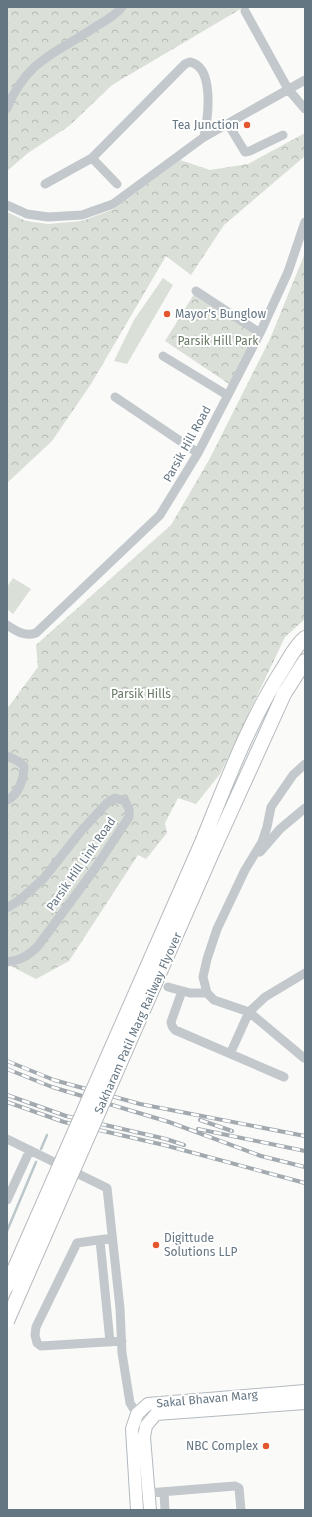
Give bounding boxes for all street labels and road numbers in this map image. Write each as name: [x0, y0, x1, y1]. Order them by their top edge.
street label: Parsik Hill Road: [160, 403, 214, 485]
street label: Parsik Hill Link Road: [44, 815, 118, 913]
street label: Sakharam Patil Marg Railway Flyover: [91, 930, 185, 1116]
street label: Sakal Bhavan Marg: [156, 1388, 259, 1410]

